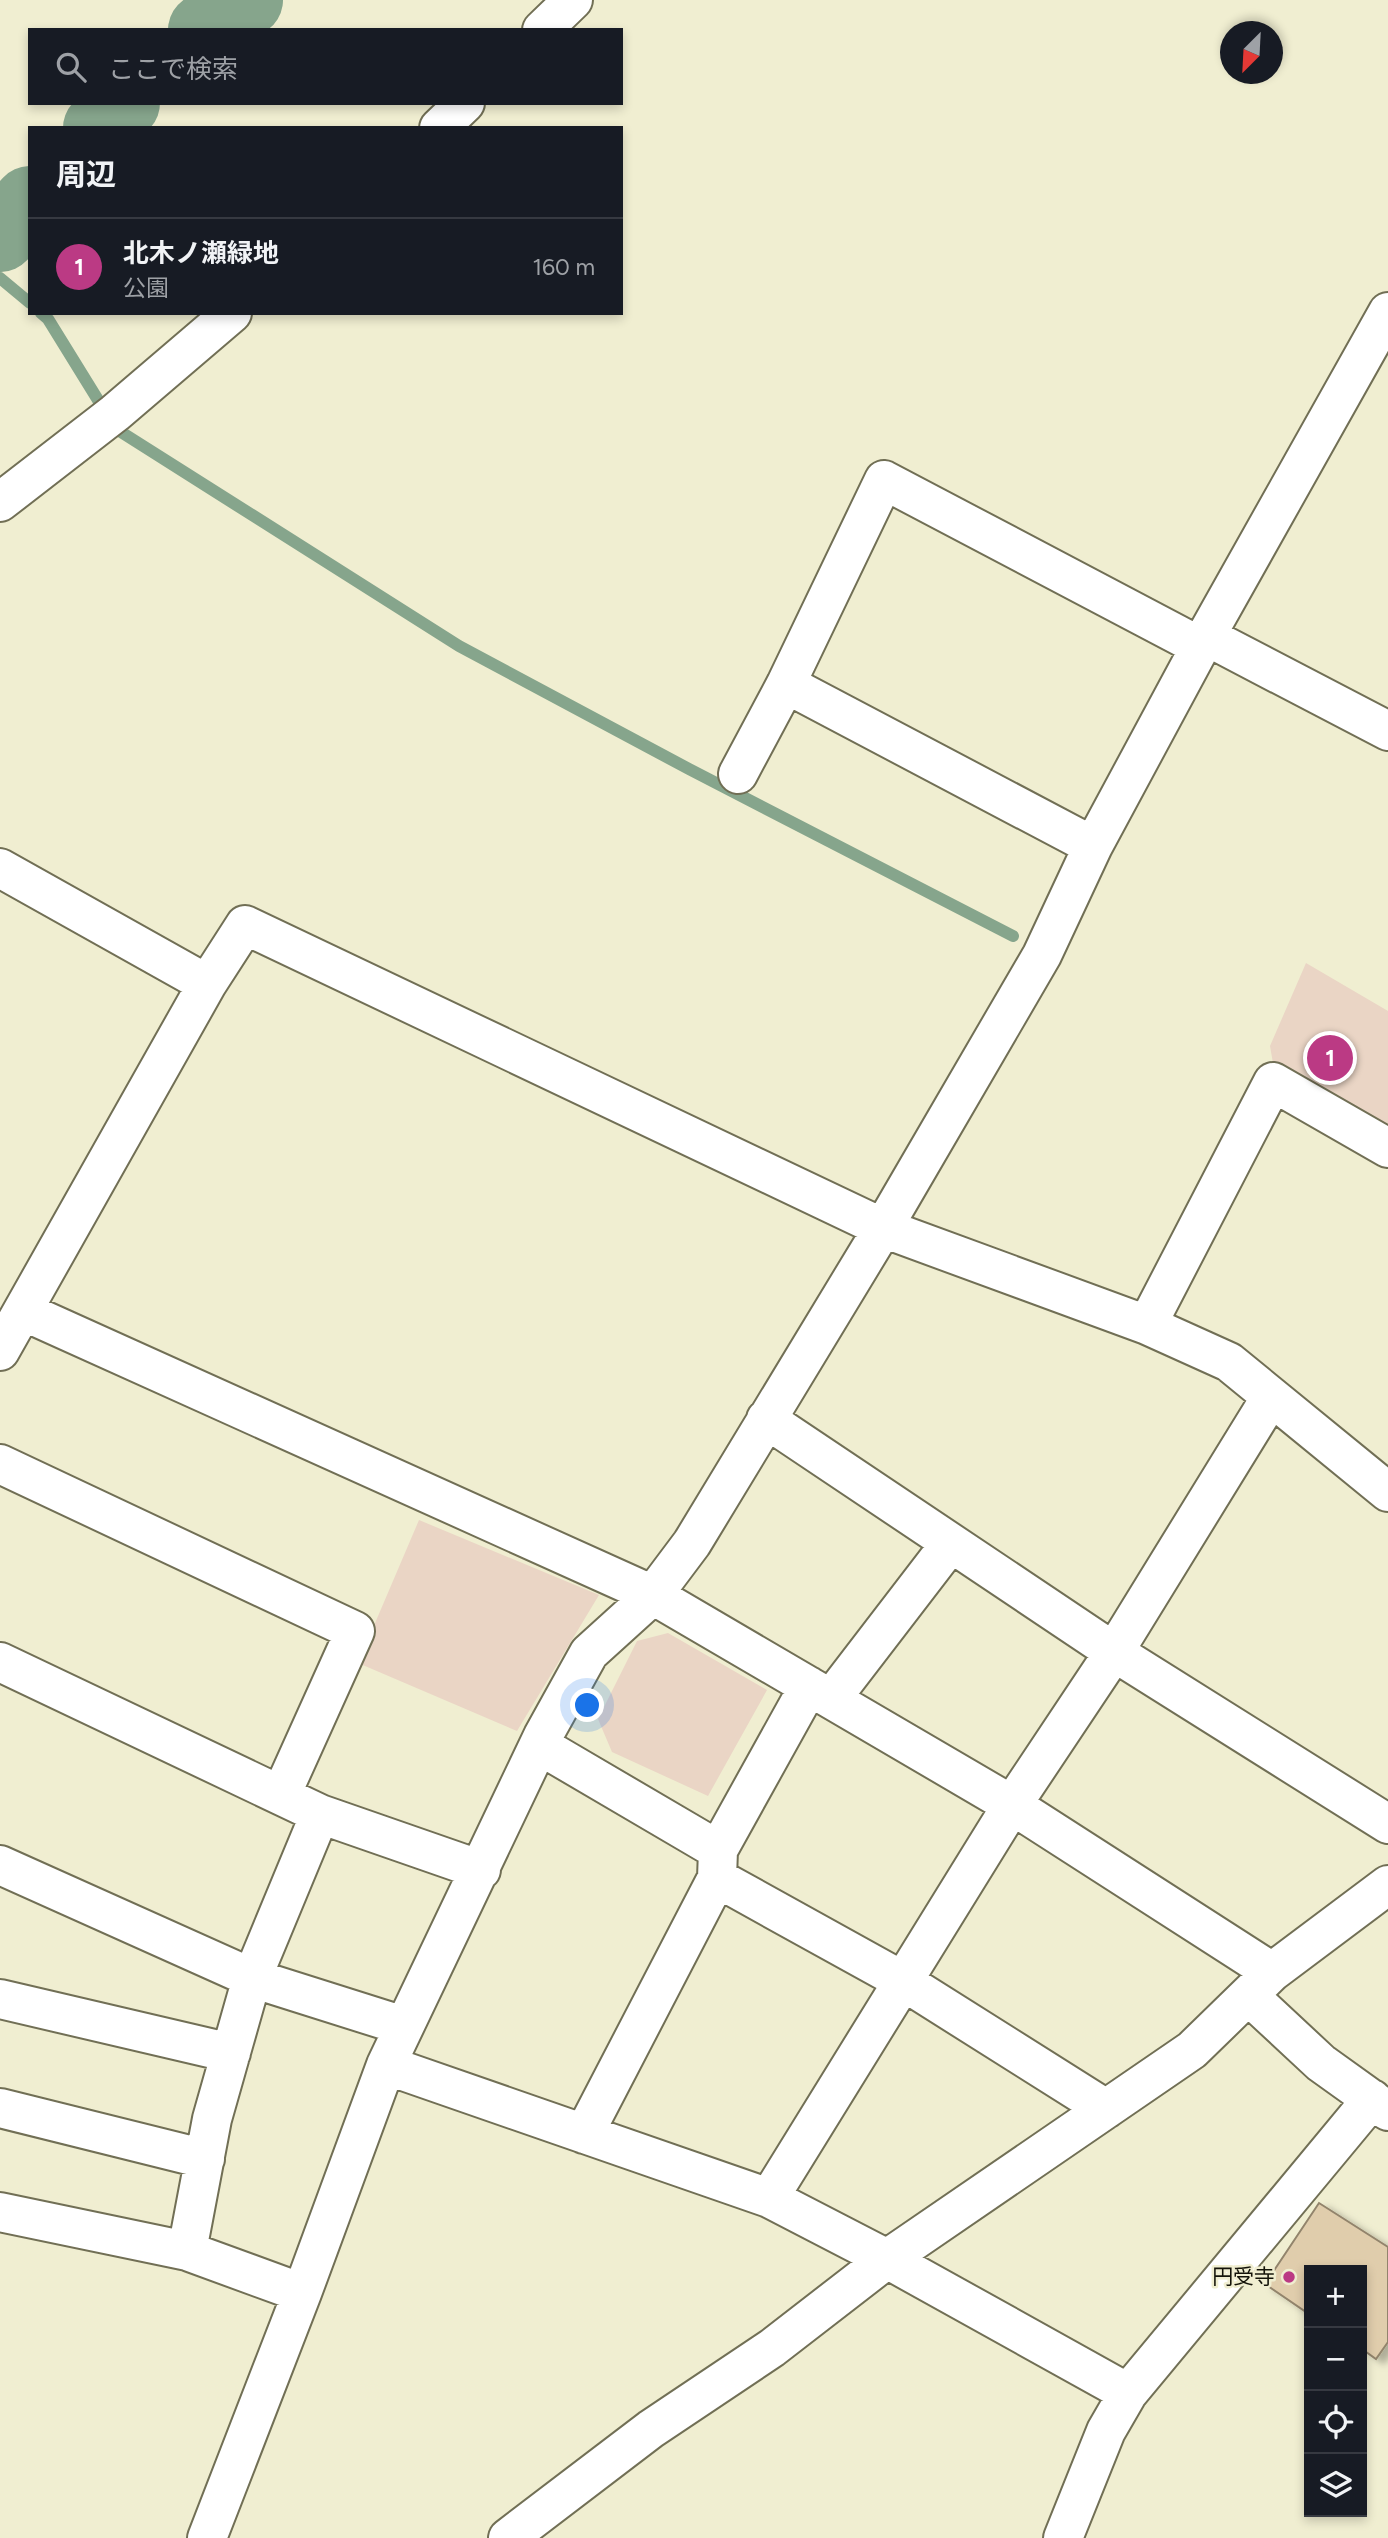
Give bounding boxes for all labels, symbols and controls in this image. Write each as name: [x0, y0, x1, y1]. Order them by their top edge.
north arrow: [1220, 21, 1283, 84]
search box: [28, 28, 623, 105]
icon: search: [52, 48, 90, 86]
text: ここで検索: [108, 53, 238, 85]
text: 周辺: [56, 156, 116, 193]
text: 北木ノ瀬緑地: [123, 237, 279, 269]
text: 1: [74, 253, 84, 281]
text: 160 m: [532, 253, 595, 281]
text: 公園: [123, 274, 169, 302]
pin: 1: [1307, 1032, 1353, 1084]
your location: [570, 1688, 604, 1722]
place label: 円受寺: [1212, 2264, 1275, 2289]
map controls: [1304, 2265, 1367, 2517]
button: +: [1304, 2265, 1367, 2328]
marker: 円受寺: [1281, 2269, 1297, 2285]
button: −: [1304, 2328, 1367, 2391]
button: locate: [1304, 2391, 1367, 2454]
button: layers: [1304, 2454, 1367, 2517]

